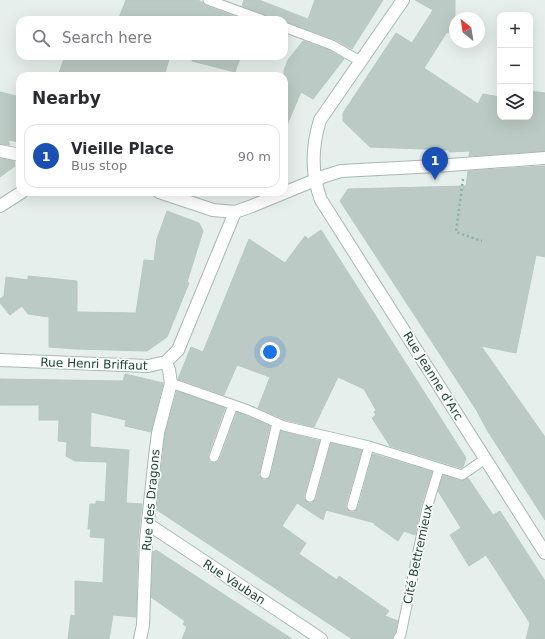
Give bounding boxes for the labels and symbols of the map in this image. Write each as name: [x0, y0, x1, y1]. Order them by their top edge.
north arrow: [449, 12, 485, 48]
pin: 1: [422, 147, 448, 180]
street label: Rue Jeanne d'Arc: [400, 329, 466, 423]
your location: [260, 342, 280, 362]
street label: Rue Henri Briffaut: [40, 355, 148, 373]
street label: Rue des Dragons: [140, 449, 162, 551]
street label: Cité Bettremieux: [401, 503, 435, 605]
street label: Rue Vauban: [200, 557, 268, 607]

